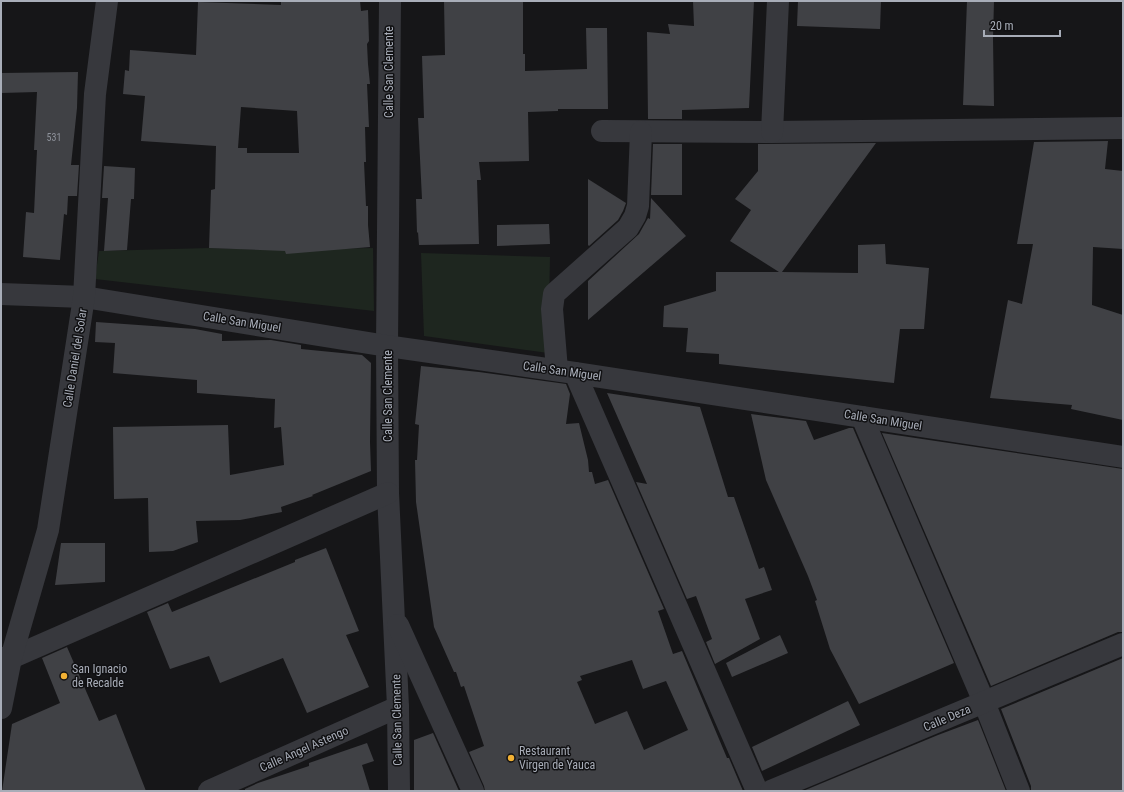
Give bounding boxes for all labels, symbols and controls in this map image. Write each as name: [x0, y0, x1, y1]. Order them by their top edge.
scale bar: [984, 12, 1060, 38]
text: 20 m: [990, 19, 1014, 33]
street label: Calle San Clemente: [382, 26, 396, 118]
house number: 531: [47, 132, 61, 143]
street label: Calle Daniel del Solar: [60, 307, 90, 409]
street label: Calle San Miguel: [202, 309, 282, 335]
street label: Calle San Clemente: [381, 350, 395, 442]
street label: Calle San Miguel: [522, 359, 602, 383]
street label: Calle San Miguel: [843, 407, 923, 433]
place label: San Ignacio de Recalde: [72, 662, 127, 690]
marker: San Ignacio de Recalde: [59, 671, 69, 681]
street label: Calle San Clemente: [389, 674, 405, 766]
street label: Calle Deza: [921, 702, 973, 734]
street label: Calle Angel Astengo: [258, 723, 350, 775]
place label: Restaurant Virgen de Yauca: [519, 744, 595, 772]
marker: Restaurant Virgen de Yauca: [506, 753, 516, 763]

